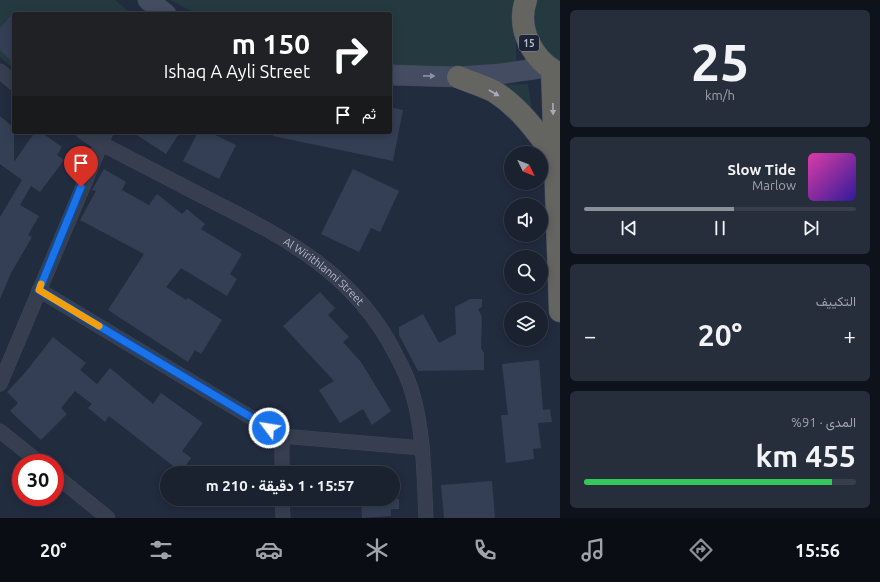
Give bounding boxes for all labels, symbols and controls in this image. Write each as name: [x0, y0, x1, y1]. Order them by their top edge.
text: 150 m: [232, 28, 310, 59]
icon: right: [324, 28, 376, 80]
text: 25: [691, 33, 749, 91]
road number: 15: [519, 35, 539, 51]
text: Ishaq A Ayli Street: [164, 61, 310, 81]
one-way arrow: [423, 73, 436, 79]
text: km/h: [705, 88, 735, 102]
one-way arrow: [488, 89, 500, 96]
one-way arrow: [549, 103, 556, 115]
icon: arrive: [332, 104, 354, 126]
text: ثم: [362, 105, 376, 122]
pin: [64, 146, 98, 187]
north arrow: [504, 146, 548, 190]
map controls: [504, 146, 548, 346]
icon: arrive: [70, 152, 92, 174]
text: Slow Tide: [728, 161, 796, 178]
text: Marlow: [752, 178, 796, 192]
button: sound: [504, 198, 548, 242]
icon: previous: [618, 217, 640, 239]
icon: pause: [709, 217, 731, 239]
icon: next: [800, 217, 822, 239]
street label: Al Wirithlanni Street: [282, 235, 367, 308]
button: search: [504, 250, 548, 294]
text: التكييف: [816, 294, 856, 308]
button: layers: [504, 302, 548, 346]
text: 20°: [698, 318, 742, 352]
text: −: [584, 323, 596, 348]
text: +: [844, 323, 856, 348]
position arrow: [248, 407, 290, 449]
text: المدى · 91%: [791, 415, 856, 429]
text: 455 km: [755, 439, 856, 473]
speed limit sign: 30: [12, 454, 64, 506]
text: 15:57 · 1 دقيقة · 210 m: [206, 477, 354, 494]
icon: filters: [147, 536, 175, 564]
icon: car: [255, 536, 283, 564]
icon: climate: [363, 536, 391, 564]
icon: phone: [471, 536, 499, 564]
icon: music: [579, 536, 607, 564]
icon: directions: [687, 536, 715, 564]
text: 20°: [40, 540, 67, 560]
text: 15:56: [795, 540, 840, 560]

